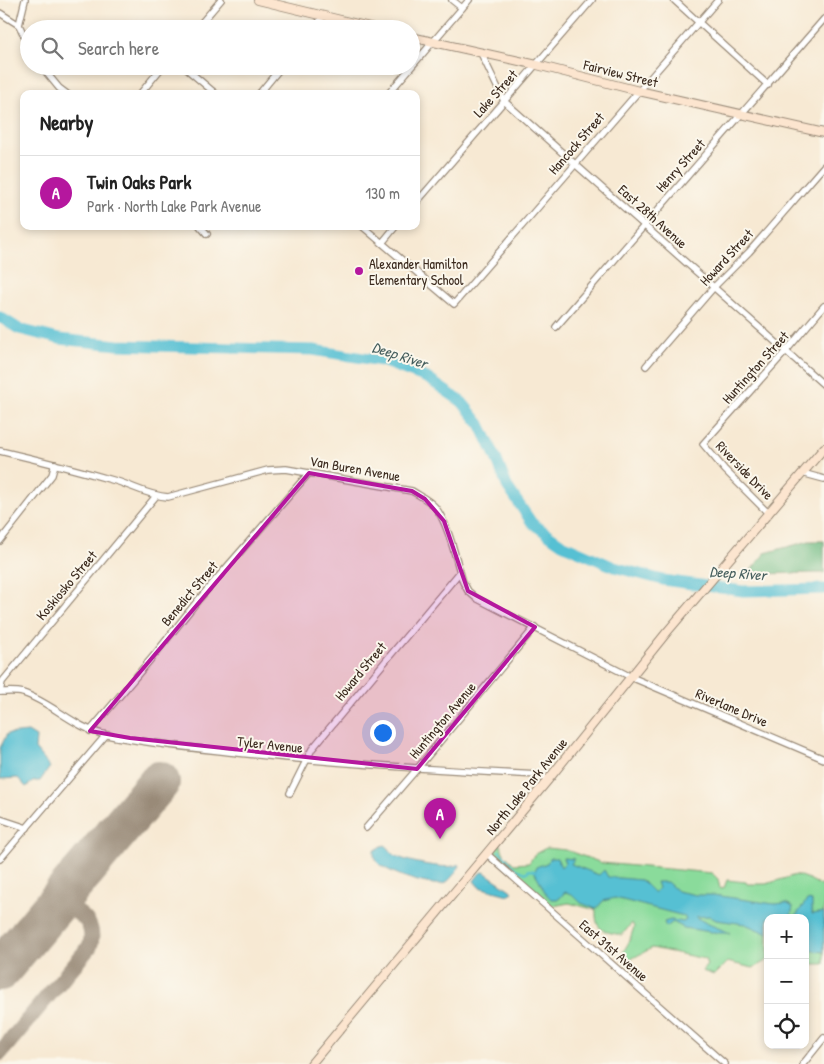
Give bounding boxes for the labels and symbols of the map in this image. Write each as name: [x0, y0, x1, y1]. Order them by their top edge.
street label: Fairview Street: [581, 54, 660, 91]
street label: Lake Street: [469, 65, 522, 121]
street label: Hancock Street: [544, 108, 608, 178]
street label: Henry Street: [651, 134, 710, 196]
street label: East 28th Avenue: [614, 180, 692, 252]
street label: Howard Street: [695, 224, 757, 289]
place label: Alexander Hamilton Elementary School: [369, 254, 468, 290]
marker: Alexander Hamilton Elementary School: [353, 265, 365, 277]
street label: Huntington Street: [717, 326, 794, 408]
water label: Deep River: [370, 336, 432, 374]
street label: Riverside Drive: [712, 436, 778, 504]
street label: Van Buren Avenue: [308, 451, 402, 485]
street label: Koskiosko Street: [31, 546, 101, 624]
street label: Benedict Street: [156, 556, 222, 629]
water label: Deep River: [709, 561, 769, 586]
street label: Howard Street: [330, 638, 390, 704]
street label: Huntington Avenue: [404, 677, 481, 763]
street label: Riverlane Drive: [693, 683, 771, 731]
your location: [370, 720, 396, 746]
street label: Tyler Avenue: [236, 731, 304, 758]
street label: North Lake Park Avenue: [481, 733, 571, 839]
pin: A: [424, 798, 456, 839]
street label: East 31st Avenue: [576, 915, 653, 985]

